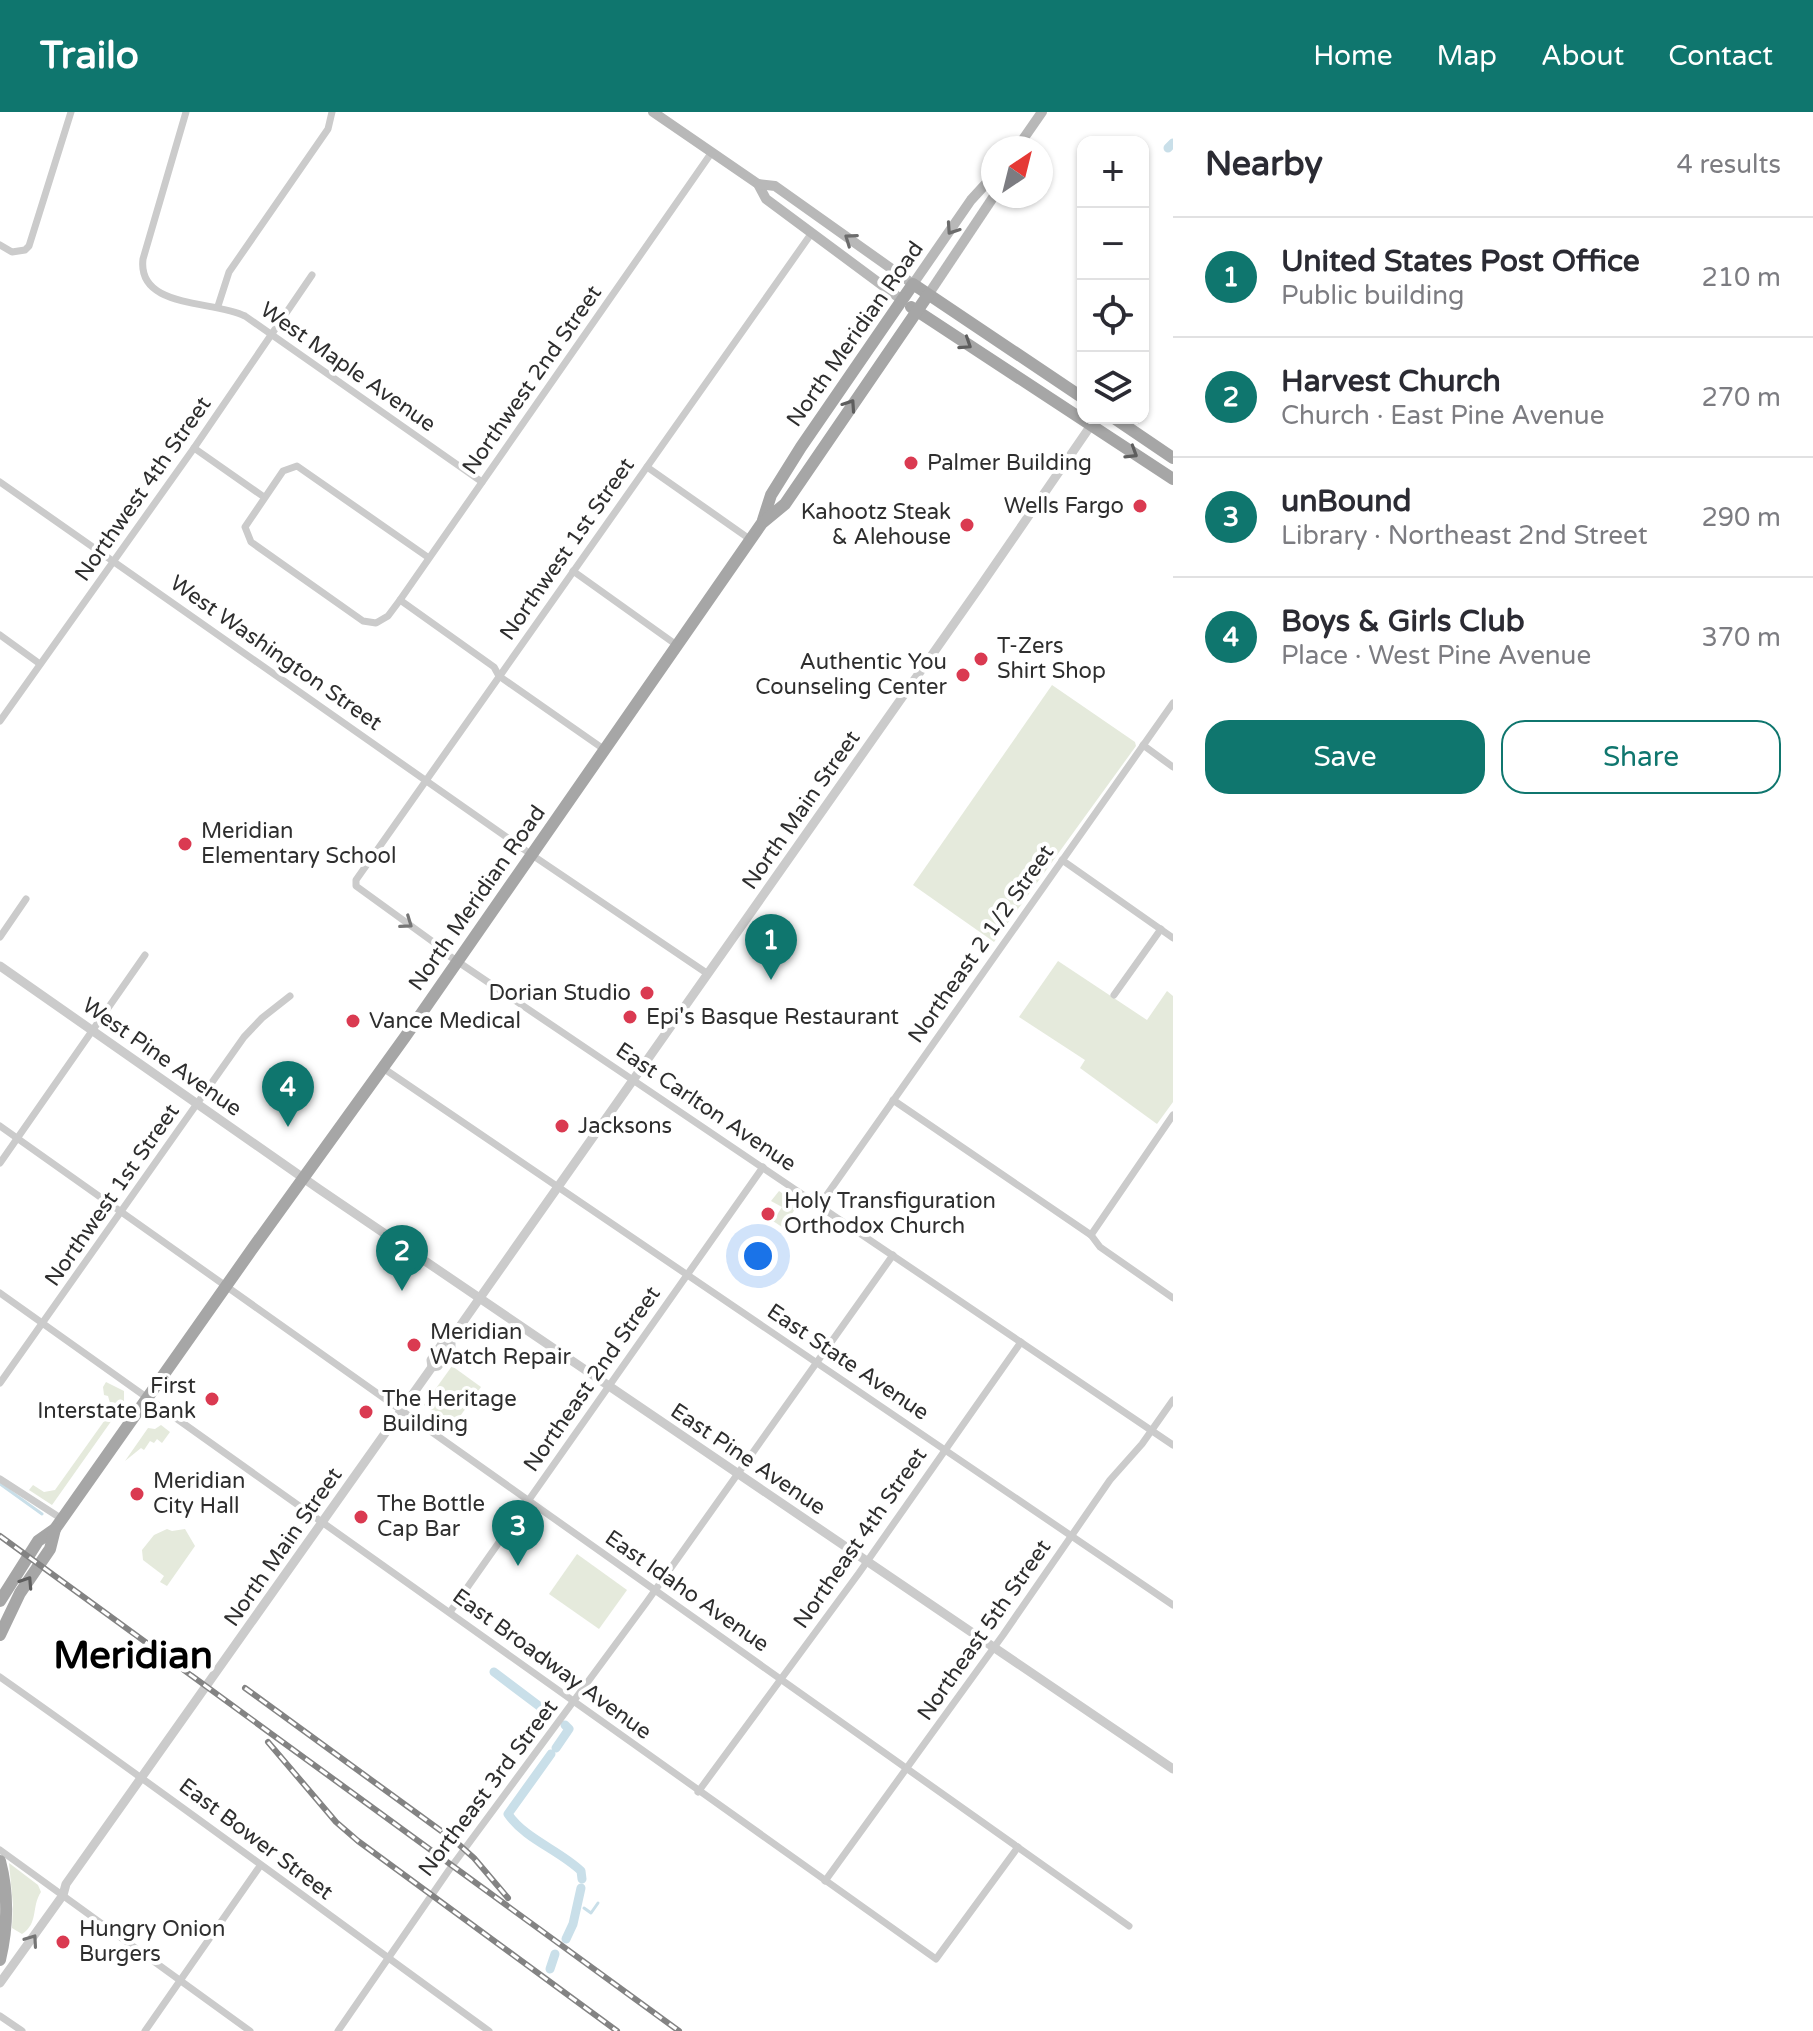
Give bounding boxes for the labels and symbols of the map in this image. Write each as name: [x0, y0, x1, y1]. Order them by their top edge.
north arrow: [981, 136, 1053, 208]
one-way arrow: [947, 220, 962, 234]
one-way arrow: [845, 234, 859, 249]
street label: North Meridian Road: [781, 236, 929, 432]
street label: Northwest 2nd Street: [457, 280, 607, 480]
street label: West Maple Avenue: [255, 297, 441, 437]
one-way arrow: [957, 335, 972, 350]
street label: Northwest 4th Street: [69, 392, 217, 586]
one-way arrow: [840, 399, 855, 414]
one-way arrow: [1123, 443, 1138, 458]
place label: Palmer Building: [927, 450, 1092, 476]
street label: Northwest 1st Street: [494, 453, 640, 645]
marker: Palmer Building: [902, 454, 920, 472]
place label: Wells Fargo: [1004, 493, 1124, 519]
marker: Wells Fargo: [1131, 497, 1149, 515]
place label: Kahootz Steak & Alehouse: [801, 499, 951, 550]
marker: Kahootz Steak & Alehouse: [958, 516, 976, 534]
street label: West Washington Street: [165, 570, 387, 736]
place label: T-Zers Shirt Shop: [997, 633, 1106, 684]
place label: Authentic You Counseling Center: [755, 649, 948, 700]
marker: T-Zers Shirt Shop: [972, 650, 990, 668]
marker: Authentic You Counseling Center: [954, 666, 972, 684]
street label: North Main Street: [736, 726, 866, 894]
street label: North Meridian Road: [403, 800, 551, 996]
place label: Meridian Elementary School: [201, 818, 396, 869]
marker: Meridian Elementary School: [176, 835, 194, 853]
street label: Northeast 2 1/2 Street: [903, 840, 1059, 1048]
one-way arrow: [398, 913, 412, 928]
pin: 1: [745, 914, 797, 980]
place label: Dorian Studio: [489, 980, 631, 1006]
marker: Dorian Studio: [638, 984, 656, 1002]
street label: West Pine Avenue: [77, 992, 247, 1122]
place label: Epi's Basque Restaurant: [646, 1004, 899, 1030]
place label: Vance Medical: [369, 1008, 521, 1034]
marker: Epi's Basque Restaurant: [621, 1008, 639, 1026]
marker: Vance Medical: [344, 1012, 362, 1030]
street label: East Carlton Avenue: [611, 1037, 801, 1177]
pin: 4: [262, 1061, 314, 1127]
street label: Northwest 1st Street: [39, 1099, 185, 1291]
place label: Jacksons: [578, 1113, 672, 1139]
marker: Jacksons: [553, 1117, 571, 1135]
place label: Holy Transfiguration Orthodox Church: [784, 1188, 996, 1239]
marker: Holy Transfiguration Orthodox Church: [759, 1205, 777, 1223]
pin: 2: [376, 1225, 428, 1291]
your location: [738, 1236, 778, 1276]
street label: Northeast 2nd Street: [518, 1281, 666, 1477]
street label: East State Avenue: [762, 1298, 934, 1426]
place label: Meridian Watch Repair: [430, 1319, 571, 1370]
marker: Meridian Watch Repair: [405, 1336, 423, 1354]
place label: First Interstate Bank: [37, 1373, 196, 1424]
place label: The Heritage Building: [382, 1386, 517, 1437]
marker: First Interstate Bank: [203, 1390, 221, 1408]
street label: East Pine Avenue: [666, 1398, 830, 1520]
marker: The Heritage Building: [357, 1403, 375, 1421]
street label: Northeast 4th Street: [788, 1443, 932, 1633]
street label: North Main Street: [218, 1463, 348, 1631]
place label: Meridian City Hall: [153, 1468, 245, 1519]
marker: Meridian City Hall: [128, 1485, 146, 1503]
place label: The Bottle Cap Bar: [377, 1491, 485, 1542]
pin: 3: [492, 1500, 544, 1566]
marker: The Bottle Cap Bar: [352, 1508, 370, 1526]
street label: East Idaho Avenue: [600, 1525, 774, 1657]
street label: Northeast 5th Street: [912, 1535, 1056, 1725]
one-way arrow: [18, 1576, 33, 1590]
street label: East Broadway Avenue: [448, 1583, 656, 1745]
district label: Meridian: [53, 1633, 213, 1679]
street label: Northeast 3rd Street: [413, 1694, 563, 1882]
street label: East Bower Street: [174, 1773, 338, 1905]
place label: Hungry Onion Burgers: [79, 1916, 225, 1967]
marker: Hungry Onion Burgers: [54, 1933, 72, 1951]
one-way arrow: [22, 1934, 37, 1948]

